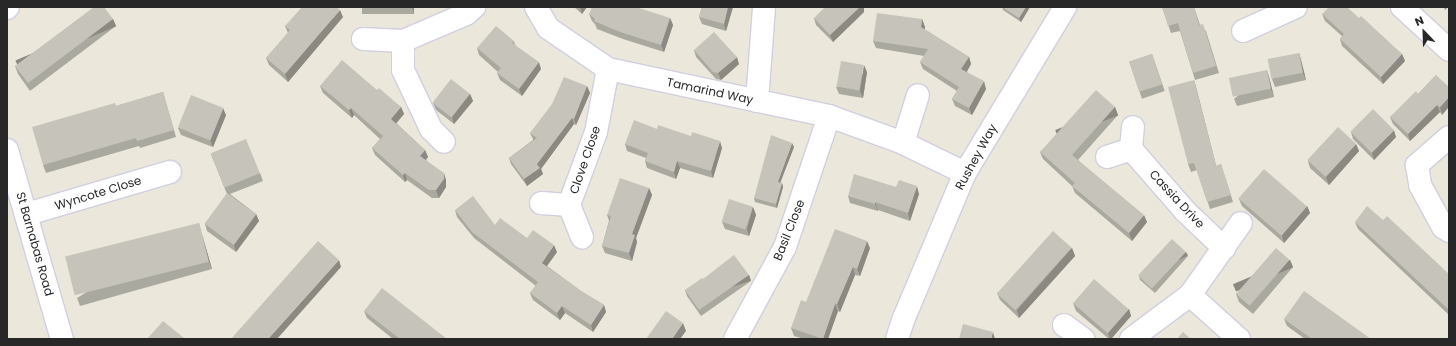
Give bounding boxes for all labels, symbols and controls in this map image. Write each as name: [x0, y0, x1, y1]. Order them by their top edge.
north arrow: [1404, 12, 1444, 52]
text: N: [1412, 12, 1426, 30]
street label: Tamarind Way: [665, 75, 755, 107]
street label: Rushey Way: [952, 122, 1000, 192]
street label: Clove Close: [567, 124, 603, 196]
street label: Cassia Drive: [1146, 167, 1208, 231]
street label: Wyncote Close: [53, 173, 143, 213]
street label: St Barnabas Road: [13, 190, 57, 298]
street label: Basil Close: [770, 197, 808, 263]

